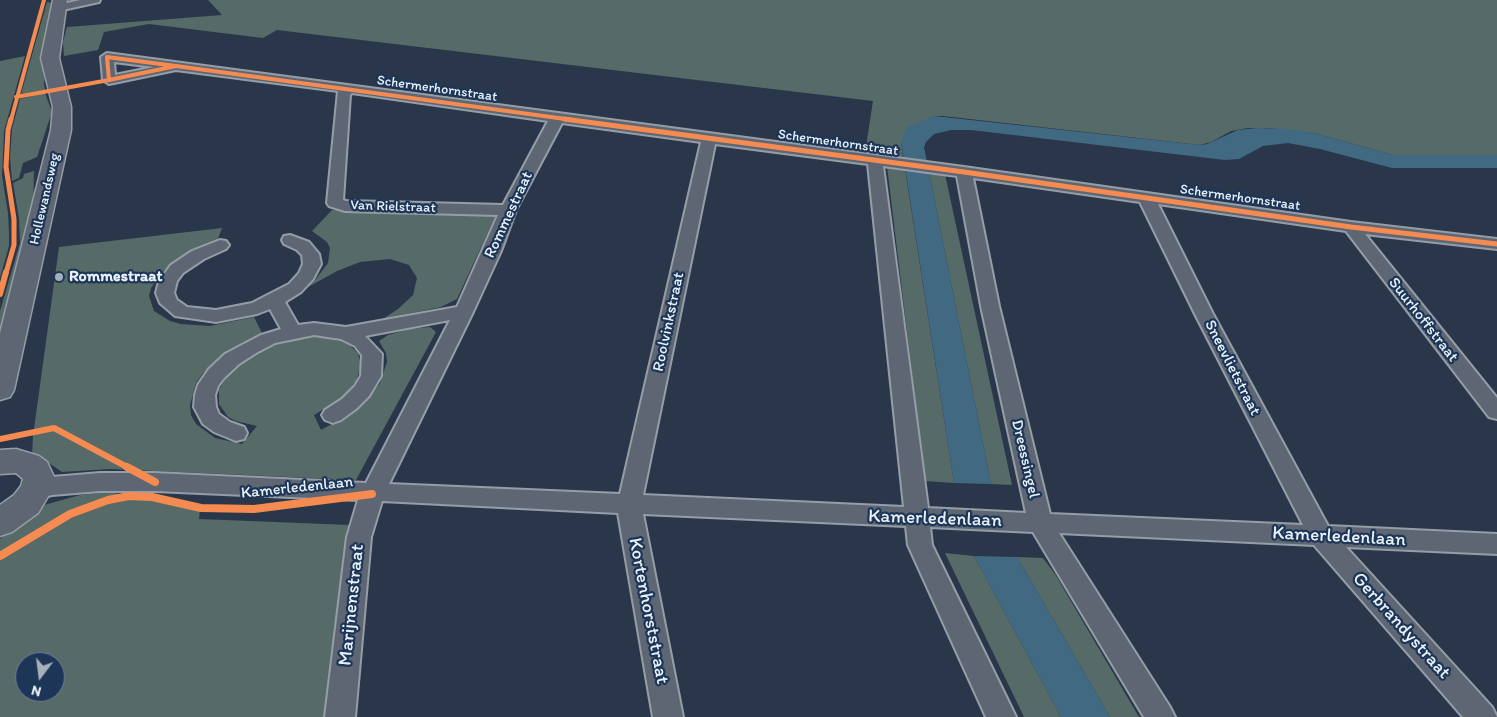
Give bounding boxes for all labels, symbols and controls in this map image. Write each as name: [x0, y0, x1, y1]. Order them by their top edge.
street label: Schermerhornstraat: [376, 72, 498, 106]
street label: Schermerhornstraat: [777, 126, 899, 160]
street label: Hollewandsweg: [26, 152, 64, 246]
street label: Rommestraat: [481, 169, 537, 261]
street label: Schermerhornstraat: [1179, 181, 1301, 215]
street label: Van Rielstraat: [350, 197, 436, 217]
place label: Rommestraat: [69, 267, 163, 287]
marker: Rommestraat: [53, 271, 65, 283]
street label: Roolvinkstraat: [649, 271, 689, 373]
street label: Suurhoffstraat: [1384, 274, 1462, 366]
street label: Sneevlietstraat: [1200, 317, 1264, 419]
street label: Dreessingel: [1007, 418, 1043, 500]
street label: Kamerledenlaan: [240, 473, 354, 503]
street label: Kamerledenlaan: [868, 505, 1002, 533]
street label: Kamerledenlaan: [1272, 522, 1406, 552]
street label: Kortenhorststraat: [623, 536, 673, 686]
street label: Marijnenstraat: [334, 543, 370, 667]
street label: Gerbrandystraat: [1347, 568, 1455, 684]
north arrow: [15, 652, 65, 702]
text: N: [29, 682, 43, 700]

